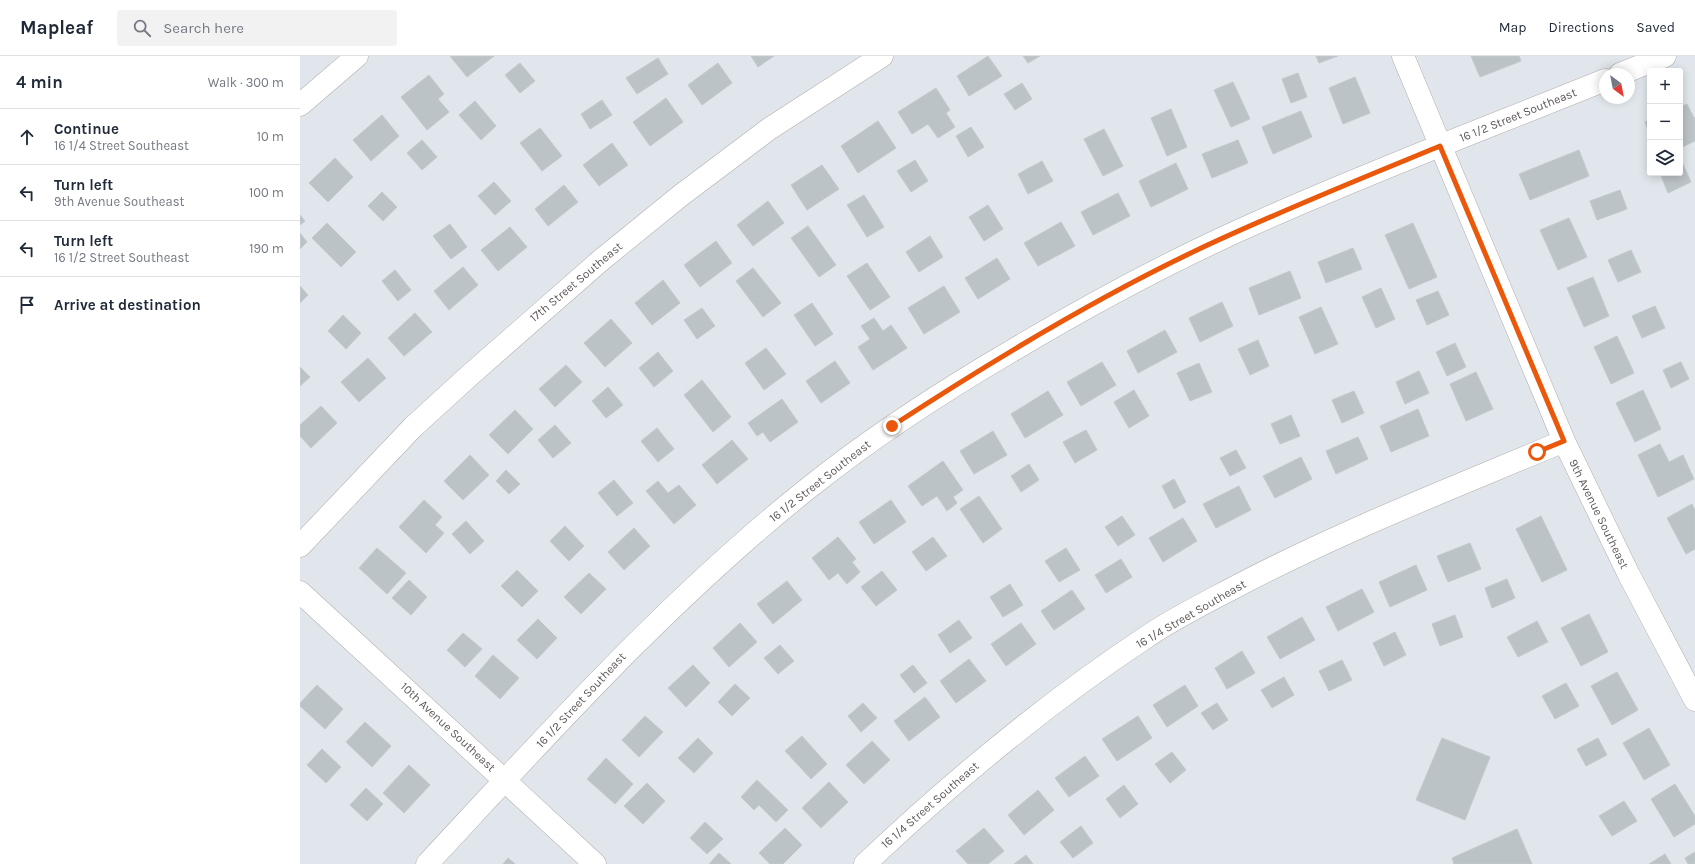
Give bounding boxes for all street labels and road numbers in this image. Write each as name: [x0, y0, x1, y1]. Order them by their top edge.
street label: 16 1/2 Street Southeast: [1458, 85, 1579, 145]
street label: 17th Street Southeast: [527, 239, 625, 325]
street label: 16 1/2 Street Southeast: [767, 437, 874, 525]
street label: 9th Avenue Southeast: [1566, 457, 1632, 572]
street label: 16 1/4 Street Southeast: [1134, 577, 1249, 651]
street label: 16 1/2 Street Southeast: [533, 649, 629, 750]
street label: 10th Avenue Southeast: [398, 679, 499, 775]
street label: 16 1/4 Street Southeast: [878, 759, 982, 851]

